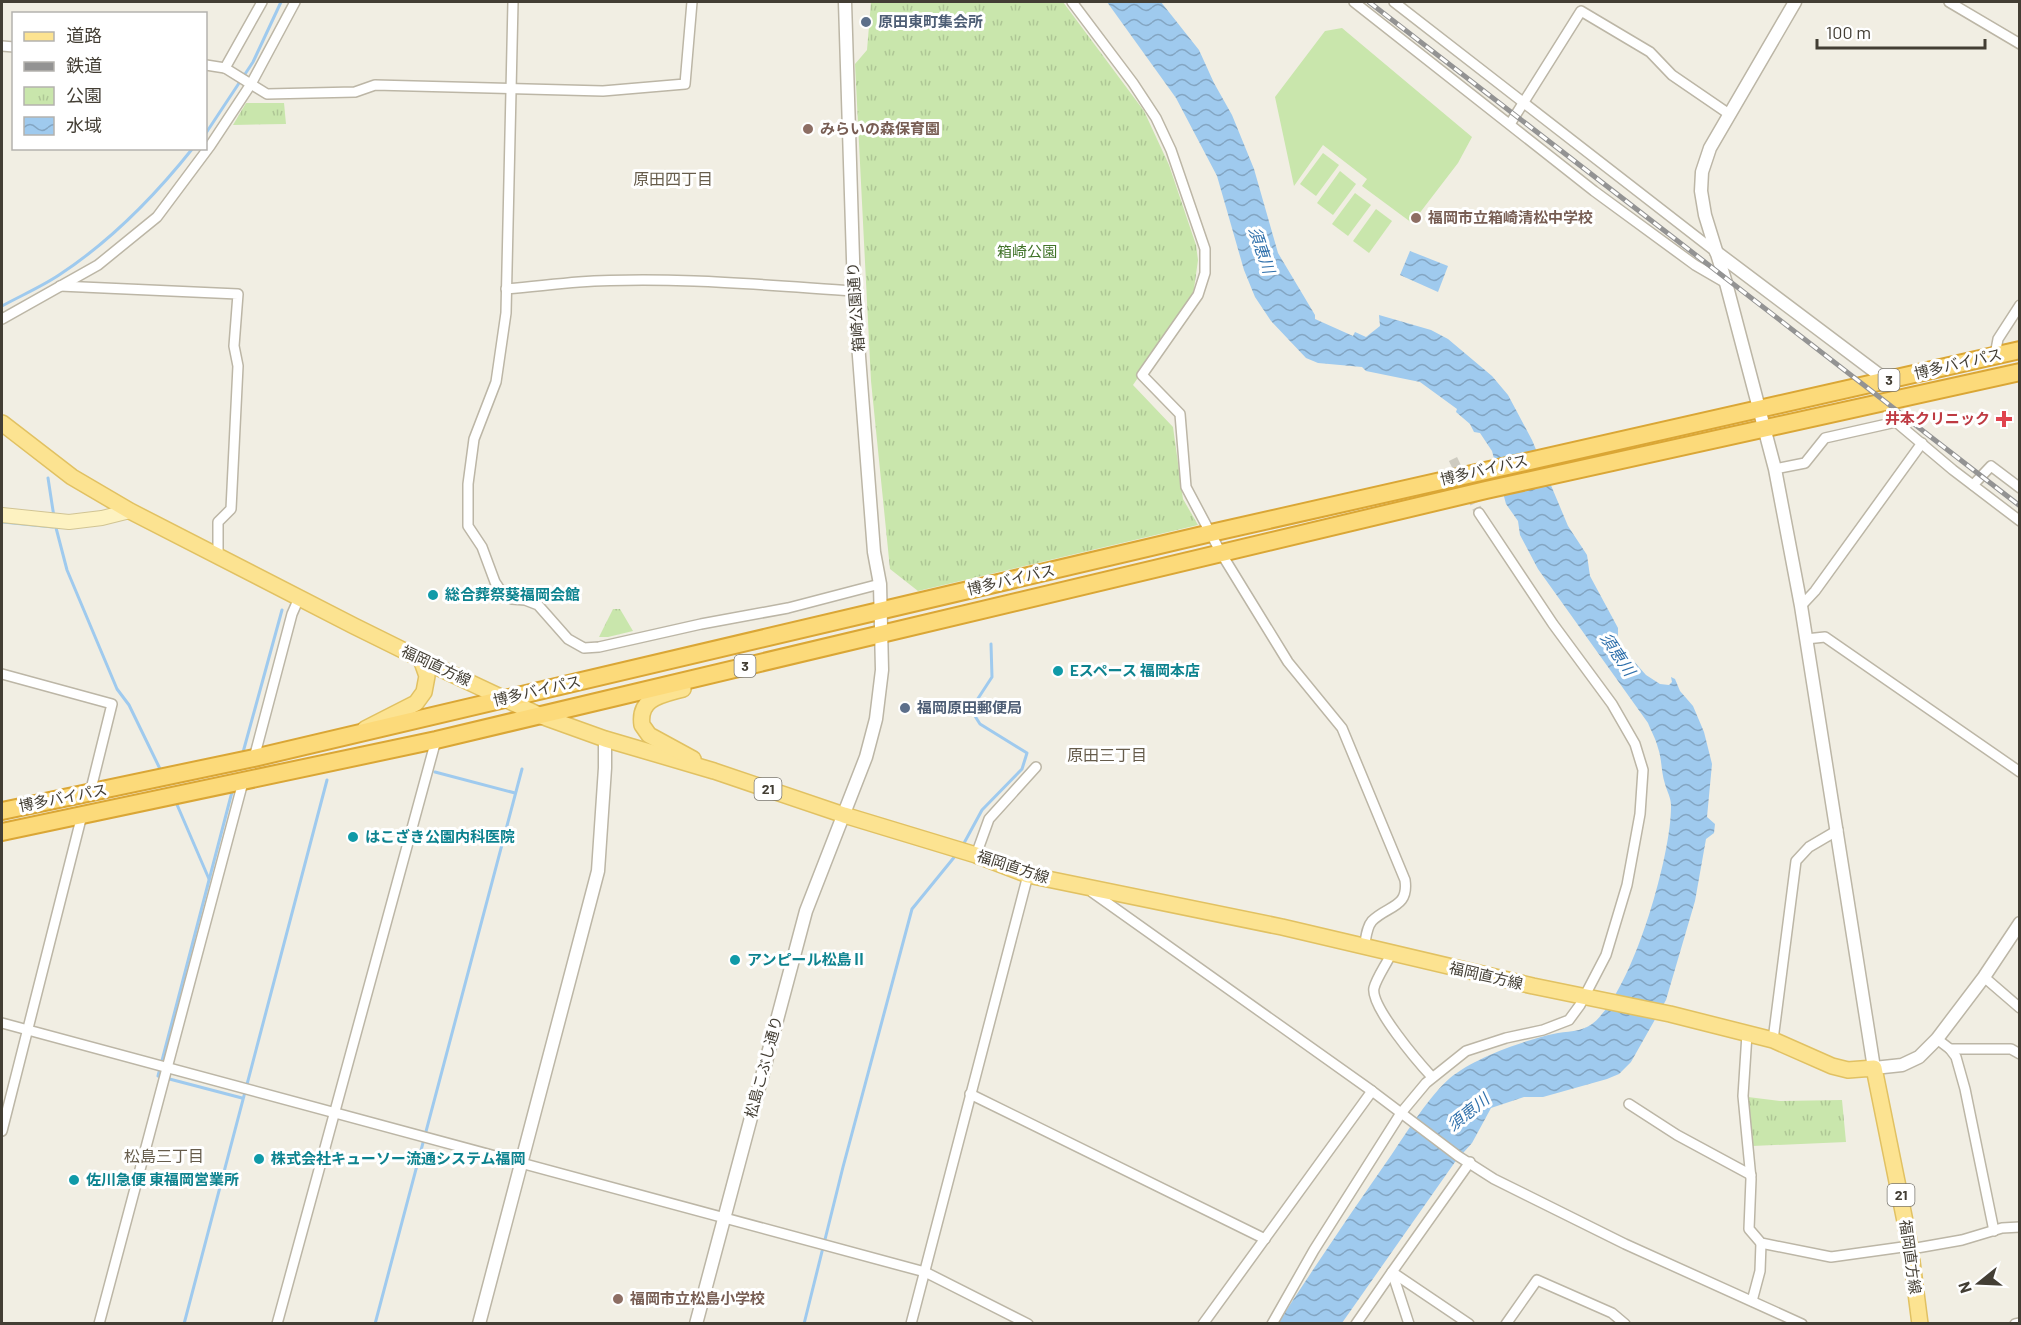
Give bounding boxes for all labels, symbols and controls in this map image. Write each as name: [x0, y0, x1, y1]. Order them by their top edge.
legend: [12, 12, 207, 150]
place label: 原田東町集会所: [878, 12, 983, 30]
scale bar: [1817, 12, 1985, 50]
marker: 原田東町集会所: [859, 15, 873, 29]
text: 100 m: [1826, 21, 1871, 43]
text: 道路: [66, 24, 102, 46]
text: 鉄道: [66, 54, 102, 76]
text: 公園: [66, 84, 102, 106]
text: 水域: [66, 114, 102, 136]
place label: みらいの森保育園: [820, 119, 940, 137]
marker: みらいの森保育園: [801, 122, 815, 136]
district label: 原田四丁目: [633, 169, 713, 188]
place label: 福岡市立箱崎清松中学校: [1427, 208, 1593, 226]
marker: 福岡市立箱崎清松中学校: [1409, 211, 1423, 225]
water label: 須恵川: [1246, 224, 1280, 278]
park label: 箱崎公園: [997, 242, 1057, 260]
street label: 箱崎公園通り: [843, 262, 867, 353]
street label: 博多バイパス: [1912, 344, 2004, 382]
road number: 3: [1878, 369, 1900, 391]
place label: 井本クリニック: [1885, 409, 1990, 427]
marker: 井本クリニック: [1995, 410, 2013, 428]
street label: 博多バイパス: [1438, 450, 1530, 488]
street label: 博多バイパス: [965, 560, 1057, 598]
place label: 総合葬祭葵福岡会館: [445, 585, 580, 603]
marker: 総合葬祭葵福岡会館: [426, 588, 440, 602]
water label: 須恵川: [1597, 629, 1641, 681]
street label: 福岡直方線: [399, 641, 474, 689]
road number: 3: [734, 655, 756, 677]
place label: Eスペース 福岡本店: [1070, 661, 1200, 679]
marker: Eスペース 福岡本店: [1051, 664, 1065, 678]
street label: 博多バイパス: [491, 671, 583, 709]
place label: 福岡原田郵便局: [916, 698, 1022, 716]
marker: 福岡原田郵便局: [898, 701, 912, 715]
district label: 原田三丁目: [1067, 745, 1147, 764]
road number: 21: [754, 778, 782, 800]
street label: 博多バイパス: [17, 780, 109, 814]
place label: はこざき公園内科医院: [365, 827, 515, 845]
marker: はこざき公園内科医院: [346, 830, 360, 844]
street label: 福岡直方線: [975, 846, 1052, 886]
place label: アンピール松島Ⅱ: [747, 950, 866, 968]
marker: アンピール松島Ⅱ: [728, 953, 742, 967]
street label: 福岡直方線: [1448, 958, 1525, 992]
street label: 松島こぶし通り: [741, 1014, 785, 1120]
water label: 須恵川: [1443, 1088, 1494, 1134]
district label: 松島三丁目: [124, 1146, 204, 1165]
place label: 株式会社キューソー流通システム福岡: [271, 1149, 526, 1167]
marker: 株式会社キューソー流通システム福岡: [252, 1152, 266, 1166]
place label: 佐川急便 東福岡営業所: [86, 1170, 239, 1188]
marker: 佐川急便 東福岡営業所: [67, 1173, 81, 1187]
road number: 21: [1888, 1184, 1914, 1206]
street label: 福岡直方線: [1897, 1218, 1925, 1295]
north arrow: [1949, 1253, 2009, 1313]
text: N: [1954, 1280, 1975, 1296]
place label: 福岡市立松島小学校: [629, 1289, 765, 1307]
marker: 福岡市立松島小学校: [611, 1292, 625, 1306]

